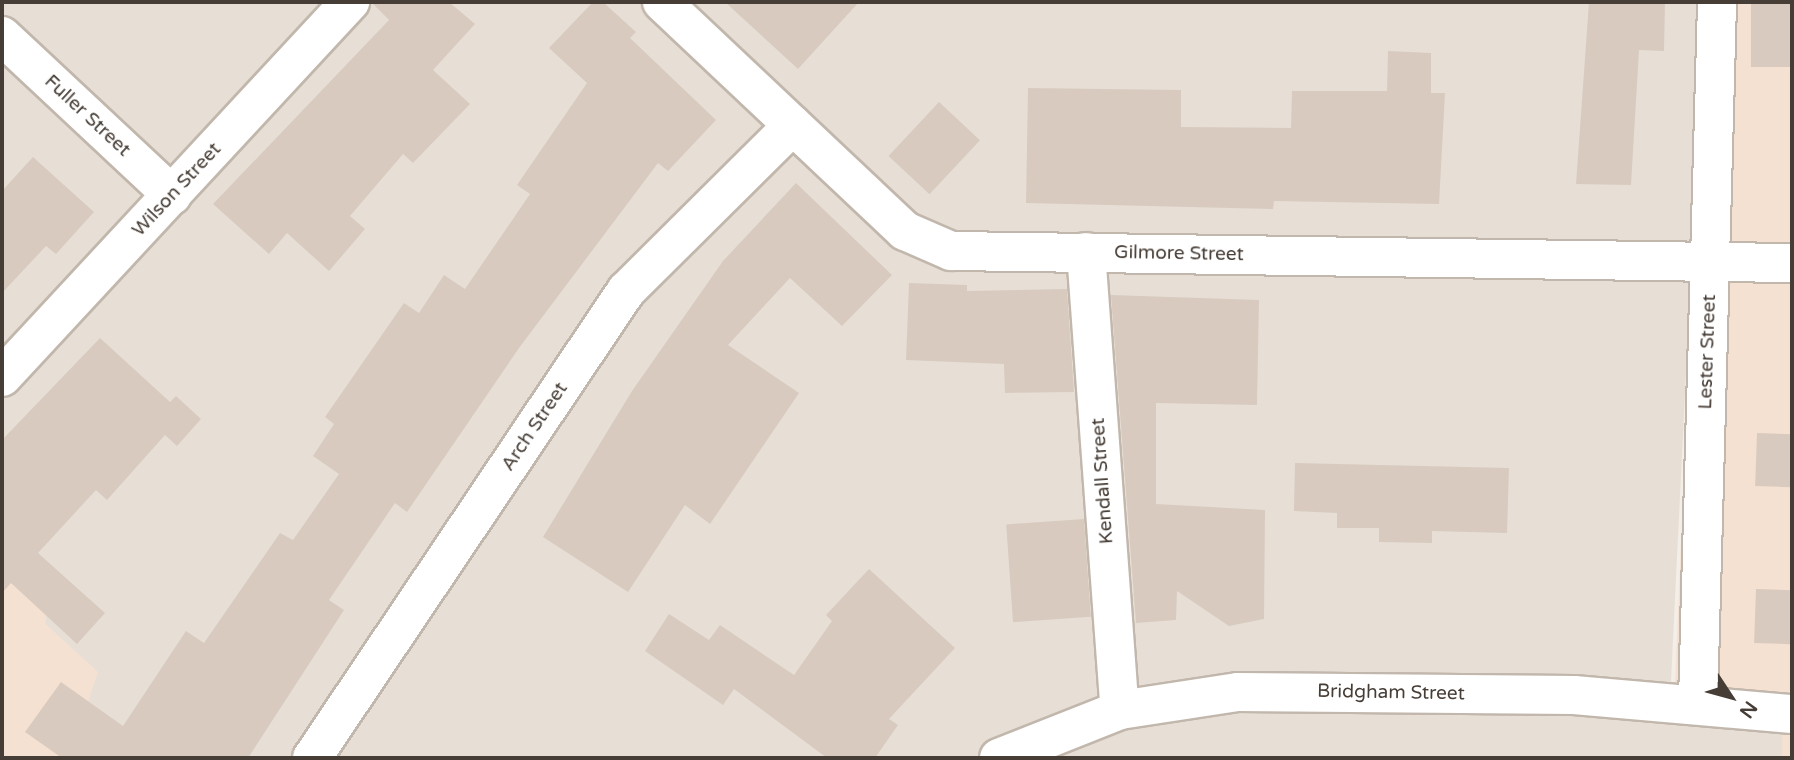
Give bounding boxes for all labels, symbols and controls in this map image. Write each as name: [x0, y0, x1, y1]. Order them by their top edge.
street label: Fuller Street: [39, 70, 135, 162]
street label: Wilson Street: [128, 138, 226, 242]
street label: Gilmore Street: [1114, 241, 1244, 267]
street label: Lester Street: [1695, 294, 1721, 410]
street label: Arch Street: [497, 378, 573, 476]
street label: Kendall Street: [1087, 417, 1119, 545]
north arrow: [1696, 662, 1766, 732]
street label: Bridgham Street: [1317, 680, 1465, 706]
text: N: [1735, 697, 1761, 722]

